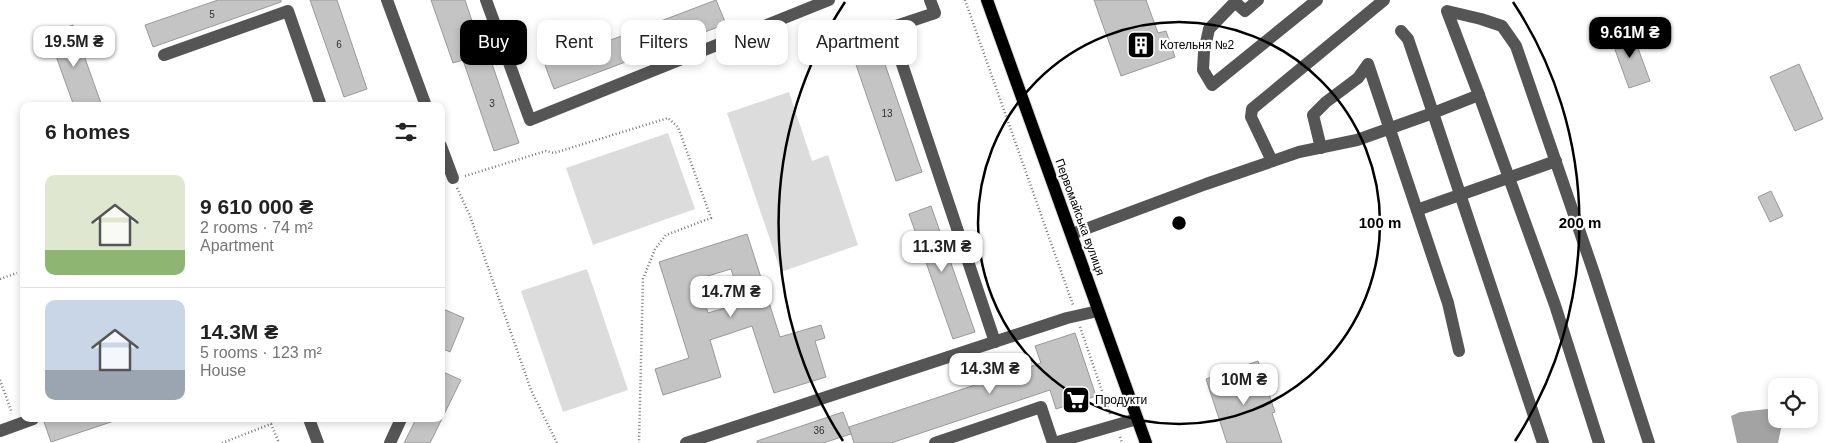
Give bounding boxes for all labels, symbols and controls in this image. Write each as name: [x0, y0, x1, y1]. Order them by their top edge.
house number: 5: [209, 9, 215, 20]
pin: 9.61M ₴: [1584, 17, 1676, 59]
chip: Buy: [460, 20, 527, 65]
chip: Rent: [537, 20, 611, 65]
chip: Filters: [621, 20, 706, 65]
chip: New: [716, 20, 788, 65]
chip: Apartment: [798, 20, 917, 65]
text: 9.61M ₴: [1600, 24, 1660, 41]
pin: 19.5M ₴: [28, 26, 120, 68]
building icon: Котельня №2: [1126, 30, 1156, 60]
text: 19.5M ₴: [44, 33, 104, 50]
place label: Котельня №2: [1160, 38, 1235, 52]
house number: 6: [336, 39, 342, 50]
house number: 3: [489, 98, 495, 109]
house number: 13: [881, 108, 893, 119]
icon: filters: [392, 118, 420, 146]
text: 6 homes: [45, 120, 130, 143]
street label: Первомайська вулиця: [1052, 157, 1108, 277]
icon: home: [85, 195, 145, 255]
text: 9 610 000 ₴: [200, 195, 313, 218]
centre of rings: [1170, 214, 1188, 232]
text: 100 m: [1359, 214, 1401, 231]
text: 200 m: [1559, 214, 1601, 231]
text: 2 rooms · 74 m²: [200, 219, 313, 236]
pin: 11.3M ₴: [896, 230, 988, 273]
text: Apartment: [200, 237, 274, 254]
text: 11.3M ₴: [913, 238, 971, 255]
pin: 14.7M ₴: [685, 276, 777, 318]
text: 14.7M ₴: [701, 283, 761, 300]
icon: home: [85, 320, 145, 380]
text: 14.3M ₴: [200, 320, 278, 343]
text: 5 rooms · 123 m²: [200, 344, 322, 361]
pin: 14.3M ₴: [944, 352, 1036, 395]
text: 14.3M ₴: [960, 360, 1020, 377]
text: House: [200, 362, 246, 379]
pin: 10M ₴: [1209, 364, 1279, 406]
text: 10M ₴: [1221, 371, 1267, 388]
map controls: [1768, 378, 1818, 428]
button: locate: [1768, 378, 1818, 428]
supermarket icon: Продукти: [1061, 385, 1091, 415]
place label: Продукти: [1095, 393, 1147, 407]
house number: 36: [813, 425, 825, 436]

